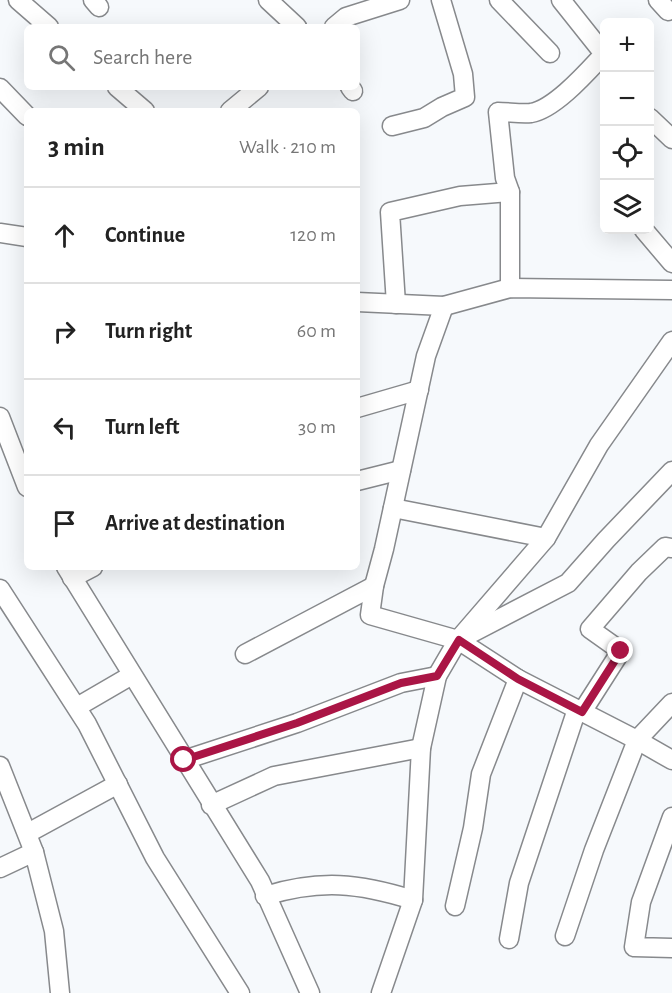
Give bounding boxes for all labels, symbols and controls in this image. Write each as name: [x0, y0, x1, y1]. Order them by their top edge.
map controls: [600, 18, 654, 234]
button: +: [600, 18, 654, 72]
search box: [24, 24, 360, 90]
icon: search: [45, 41, 78, 74]
text: Search here: [93, 46, 192, 68]
button: −: [600, 72, 654, 126]
button: locate: [600, 126, 654, 180]
text: 3 min: [48, 134, 105, 160]
text: Walk · 210 m: [239, 137, 336, 157]
button: layers: [600, 180, 654, 234]
icon: ahead: [48, 219, 81, 252]
text: Continue: [105, 224, 185, 246]
text: 120 m: [290, 225, 336, 245]
icon: right: [48, 315, 81, 348]
text: Turn right: [105, 320, 192, 342]
text: 60 m: [297, 321, 336, 341]
icon: left: [48, 411, 81, 444]
text: Turn left: [105, 416, 179, 438]
text: 30 m: [298, 417, 336, 437]
icon: arrive: [48, 507, 81, 540]
text: Arrive at destination: [105, 512, 285, 534]
route end: [607, 637, 633, 663]
route start: [170, 746, 196, 772]

